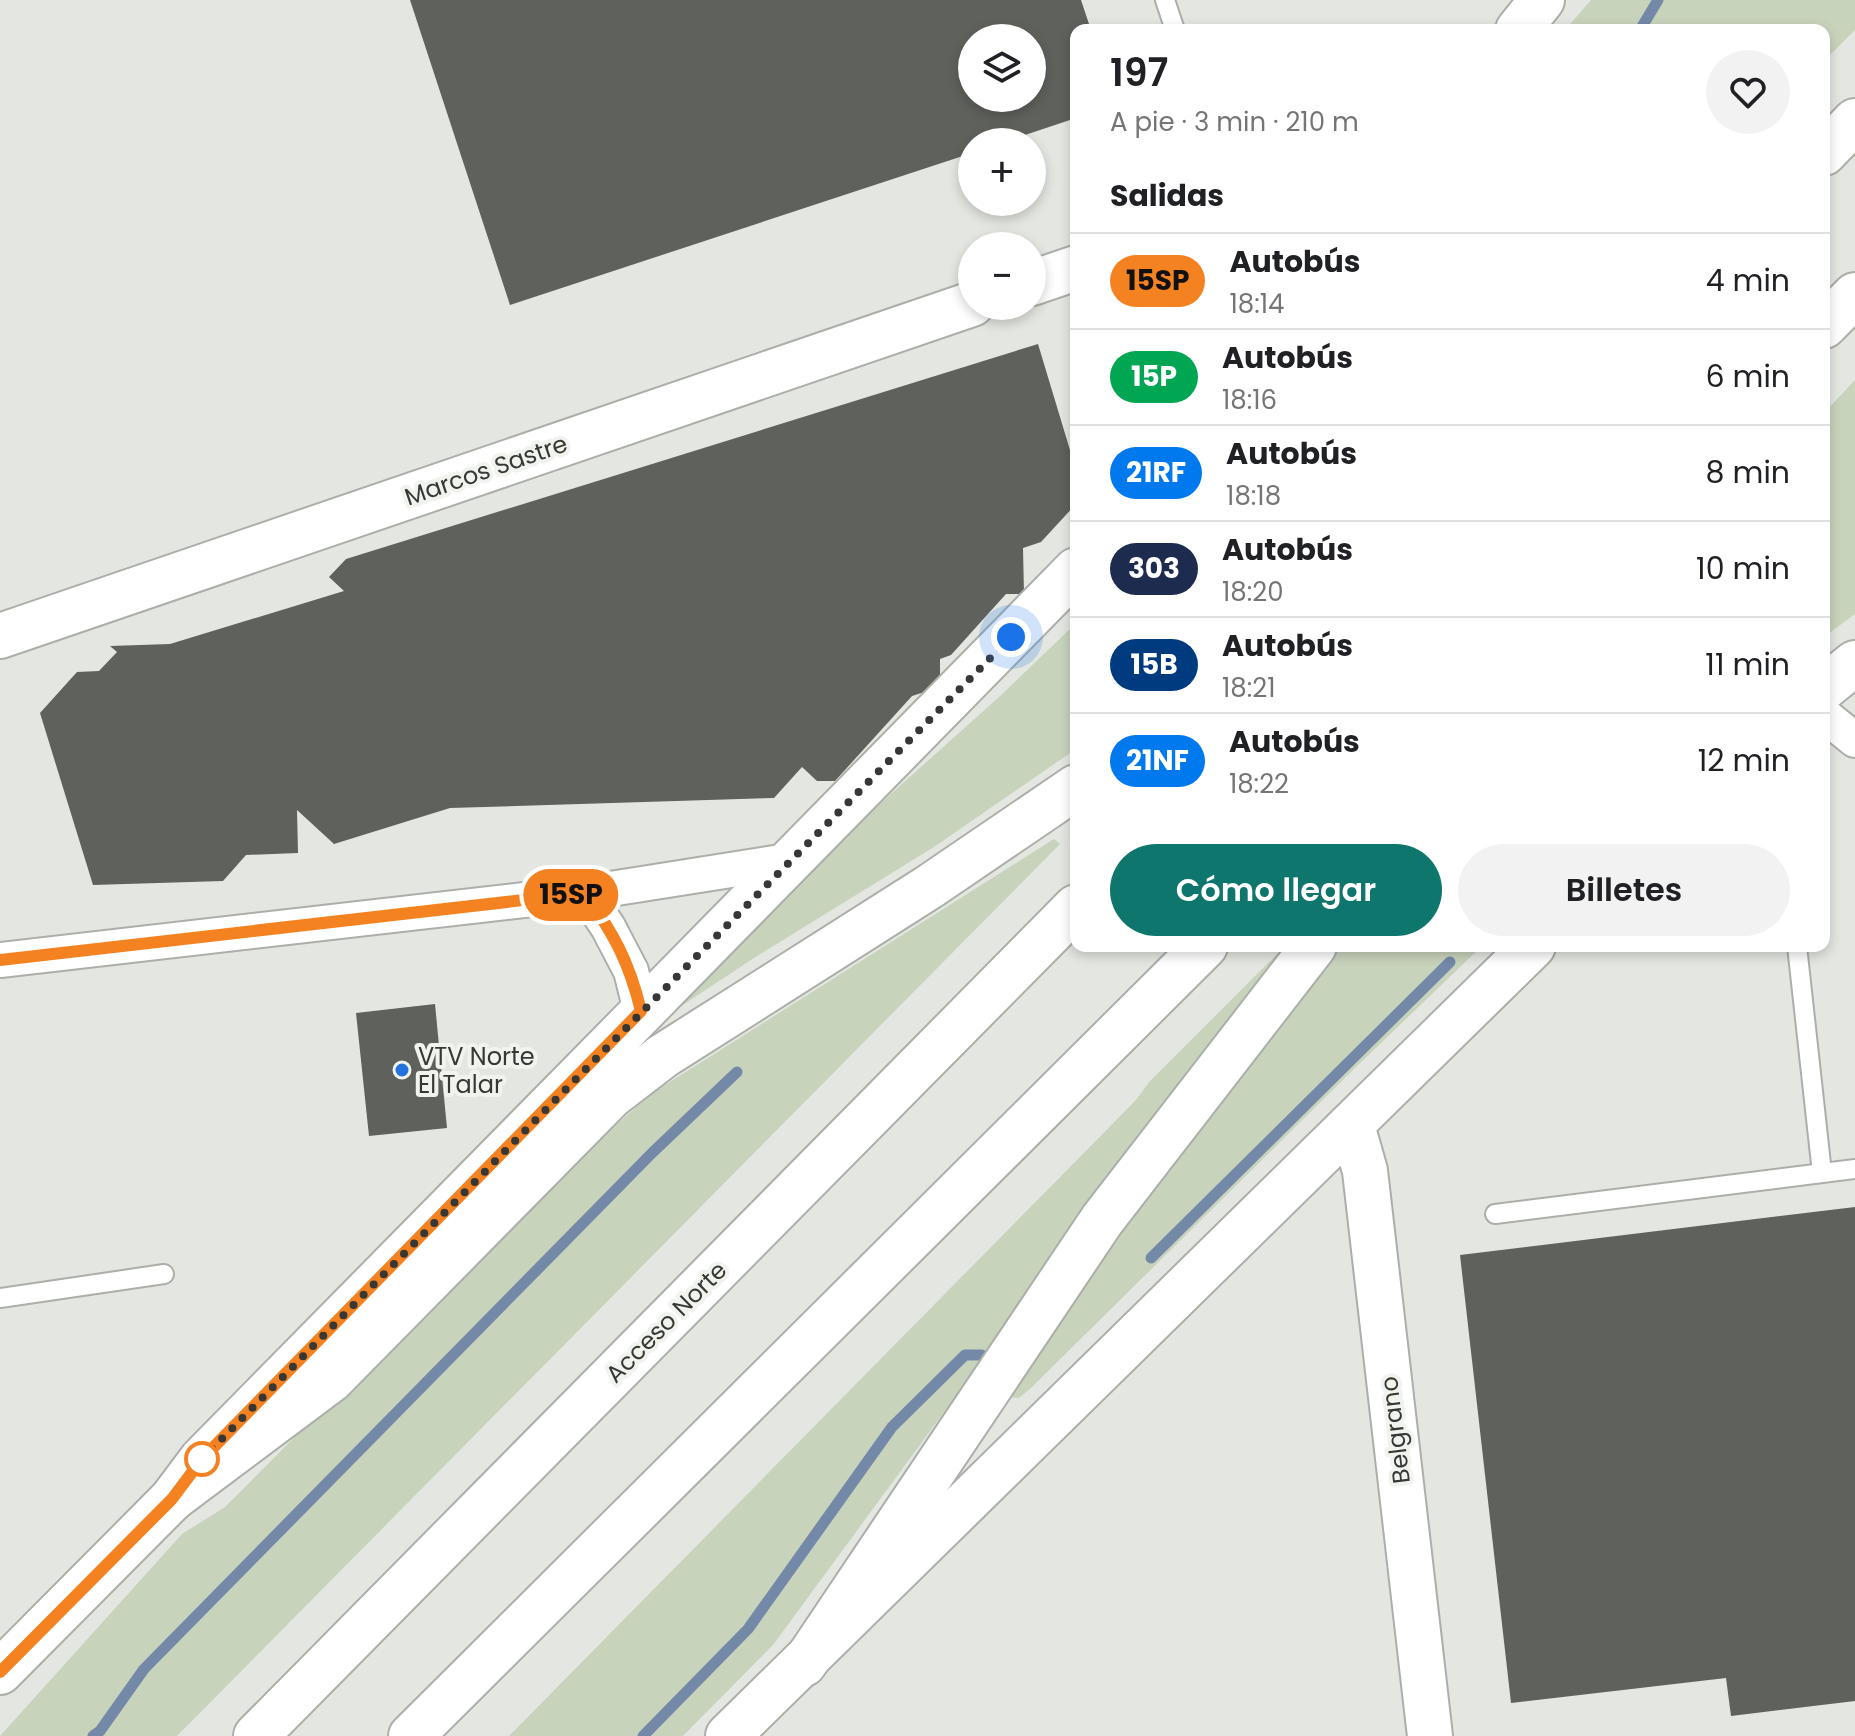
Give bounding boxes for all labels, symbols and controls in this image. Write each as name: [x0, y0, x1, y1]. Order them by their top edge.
map controls: [958, 24, 1046, 320]
button: layers: [958, 24, 1046, 112]
text: 197: [1110, 46, 1168, 99]
button: heart: [1706, 50, 1790, 134]
text: A pie · 3 min · 210 m: [1110, 104, 1359, 140]
button: +: [958, 128, 1046, 216]
text: Salidas: [1110, 174, 1224, 217]
button: −: [958, 232, 1046, 320]
text: Autobús: [1229, 240, 1360, 283]
text: 4 min: [1706, 259, 1790, 302]
text: 15SP: [1126, 261, 1189, 300]
text: 18:14: [1229, 286, 1284, 322]
text: Autobús: [1222, 336, 1353, 379]
text: 6 min: [1705, 355, 1790, 398]
text: 15P: [1131, 357, 1177, 396]
text: 18:16: [1222, 382, 1277, 418]
street label: Marcos Sastre: [400, 427, 572, 513]
text: Autobús: [1226, 432, 1357, 475]
text: 8 min: [1706, 451, 1790, 494]
text: 21RF: [1126, 453, 1186, 492]
text: 18:18: [1226, 478, 1281, 514]
text: Autobús: [1222, 528, 1353, 571]
text: 10 min: [1696, 547, 1790, 590]
text: 303: [1128, 549, 1180, 588]
text: 18:20: [1222, 574, 1284, 610]
your location: [991, 617, 1031, 657]
text: Autobús: [1222, 624, 1353, 667]
text: 11 min: [1705, 643, 1790, 686]
text: 15B: [1130, 645, 1178, 684]
text: 18:21: [1222, 670, 1276, 706]
text: Autobús: [1229, 720, 1360, 763]
text: 12 min: [1698, 739, 1790, 782]
text: 21NF: [1126, 741, 1189, 780]
text: 18:22: [1229, 766, 1289, 802]
button: Cómo llegar: [1110, 844, 1442, 936]
button: Billetes: [1458, 844, 1790, 936]
line badge: 15SP: [515, 869, 627, 921]
text: 15SP: [539, 875, 603, 914]
place label: VTV Norte El Talar: [418, 1040, 535, 1101]
marker: VTV Norte El Talar: [393, 1061, 411, 1079]
street label: Acceso Norte: [598, 1254, 734, 1390]
street label: Belgrano: [1372, 1375, 1418, 1485]
unlabelled marker: [185, 1442, 219, 1476]

